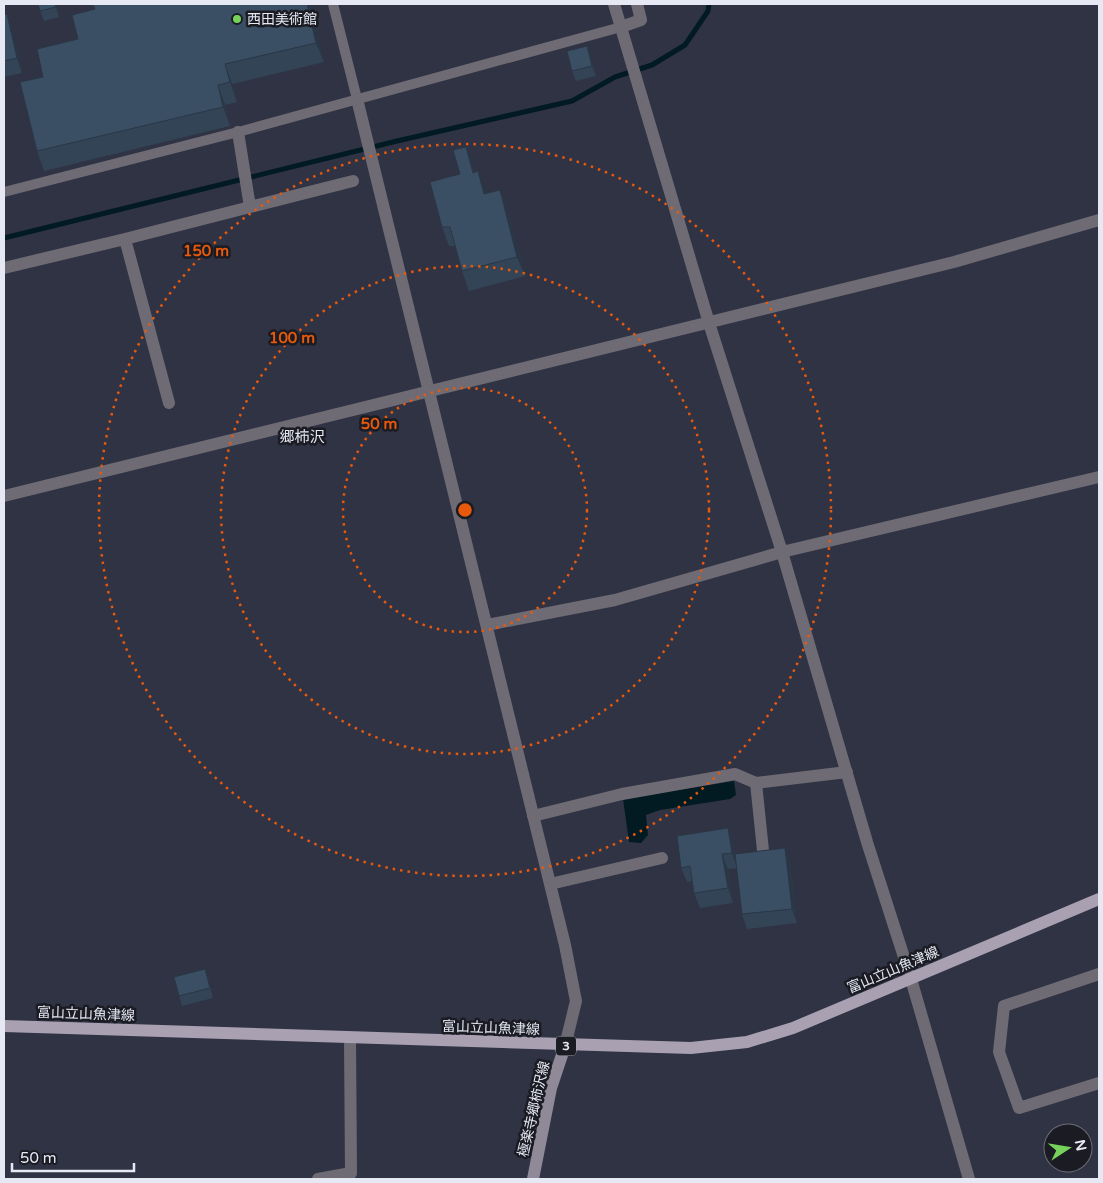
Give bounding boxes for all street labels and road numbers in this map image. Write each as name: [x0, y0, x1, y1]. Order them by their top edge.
street label: 富山立山魚津線: [845, 943, 941, 997]
street label: 富山立山魚津線: [37, 1004, 135, 1024]
street label: 富山立山魚津線: [442, 1018, 540, 1038]
road number: 3: [556, 1036, 576, 1056]
street label: 極楽寺郷柿沢線: [515, 1059, 553, 1159]

